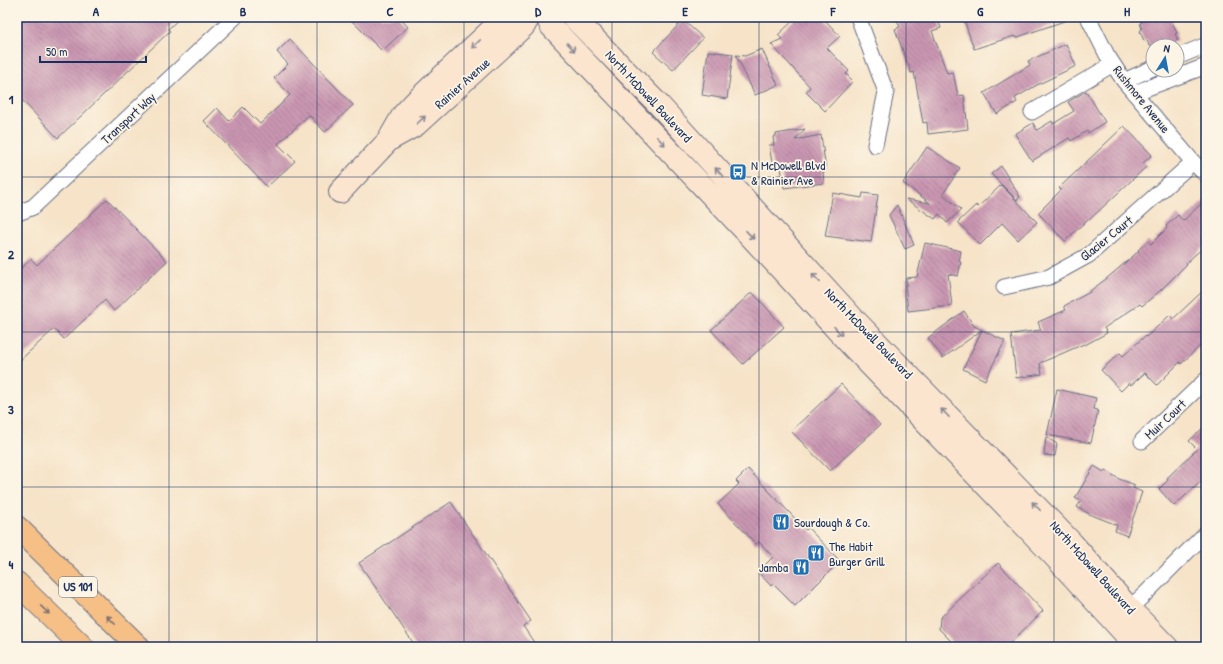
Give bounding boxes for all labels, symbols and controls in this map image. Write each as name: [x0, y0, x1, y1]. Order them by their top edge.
text: A: [93, 2, 100, 20]
text: B: [240, 2, 247, 20]
text: C: [386, 2, 394, 20]
text: D: [535, 2, 542, 20]
text: E: [682, 2, 688, 20]
text: F: [830, 2, 837, 20]
text: G: [977, 2, 984, 20]
text: H: [1124, 2, 1130, 20]
scale bar: [40, 38, 146, 64]
north arrow: [1145, 38, 1185, 78]
one-way arrow: [471, 39, 481, 49]
text: N: [1163, 41, 1171, 56]
one-way arrow: [566, 42, 576, 52]
text: 50 m: [46, 43, 67, 60]
street label: North McDowell Boulevard: [601, 46, 697, 146]
street label: Rainier Avenue: [430, 53, 494, 113]
street label: Rushmore Avenue: [1109, 62, 1175, 136]
street label: Transport Way: [97, 88, 160, 148]
text: 1: [9, 90, 14, 108]
one-way arrow: [416, 116, 426, 125]
one-way arrow: [656, 136, 665, 146]
place label: N McDowell Blvd & Rainier Ave: [751, 156, 825, 189]
bus stop icon: N McDowell Blvd & Rainier Ave: [728, 162, 748, 182]
one-way arrow: [715, 166, 724, 177]
street label: Glacier Court: [1076, 211, 1137, 265]
one-way arrow: [745, 230, 755, 240]
text: 2: [8, 245, 15, 263]
one-way arrow: [812, 273, 821, 283]
street label: North McDowell Boulevard: [821, 284, 917, 382]
one-way arrow: [833, 326, 843, 336]
street label: Muir Court: [1140, 395, 1190, 443]
text: 3: [8, 400, 14, 418]
one-way arrow: [940, 408, 950, 418]
one-way arrow: [1031, 501, 1040, 511]
restaurant icon: Sourdough & Co.: [771, 512, 791, 532]
place label: Sourdough & Co.: [794, 513, 870, 531]
street label: North McDowell Boulevard: [1046, 516, 1140, 618]
place label: The Habit Burger Grill: [829, 537, 885, 570]
restaurant icon: The Habit Burger Grill: [806, 543, 826, 563]
text: 4: [9, 555, 14, 573]
restaurant icon: Jamba: [791, 557, 811, 577]
place label: Jamba: [759, 558, 788, 576]
road number: US 101: [59, 577, 97, 597]
one-way arrow: [40, 605, 50, 615]
one-way arrow: [106, 615, 116, 625]

